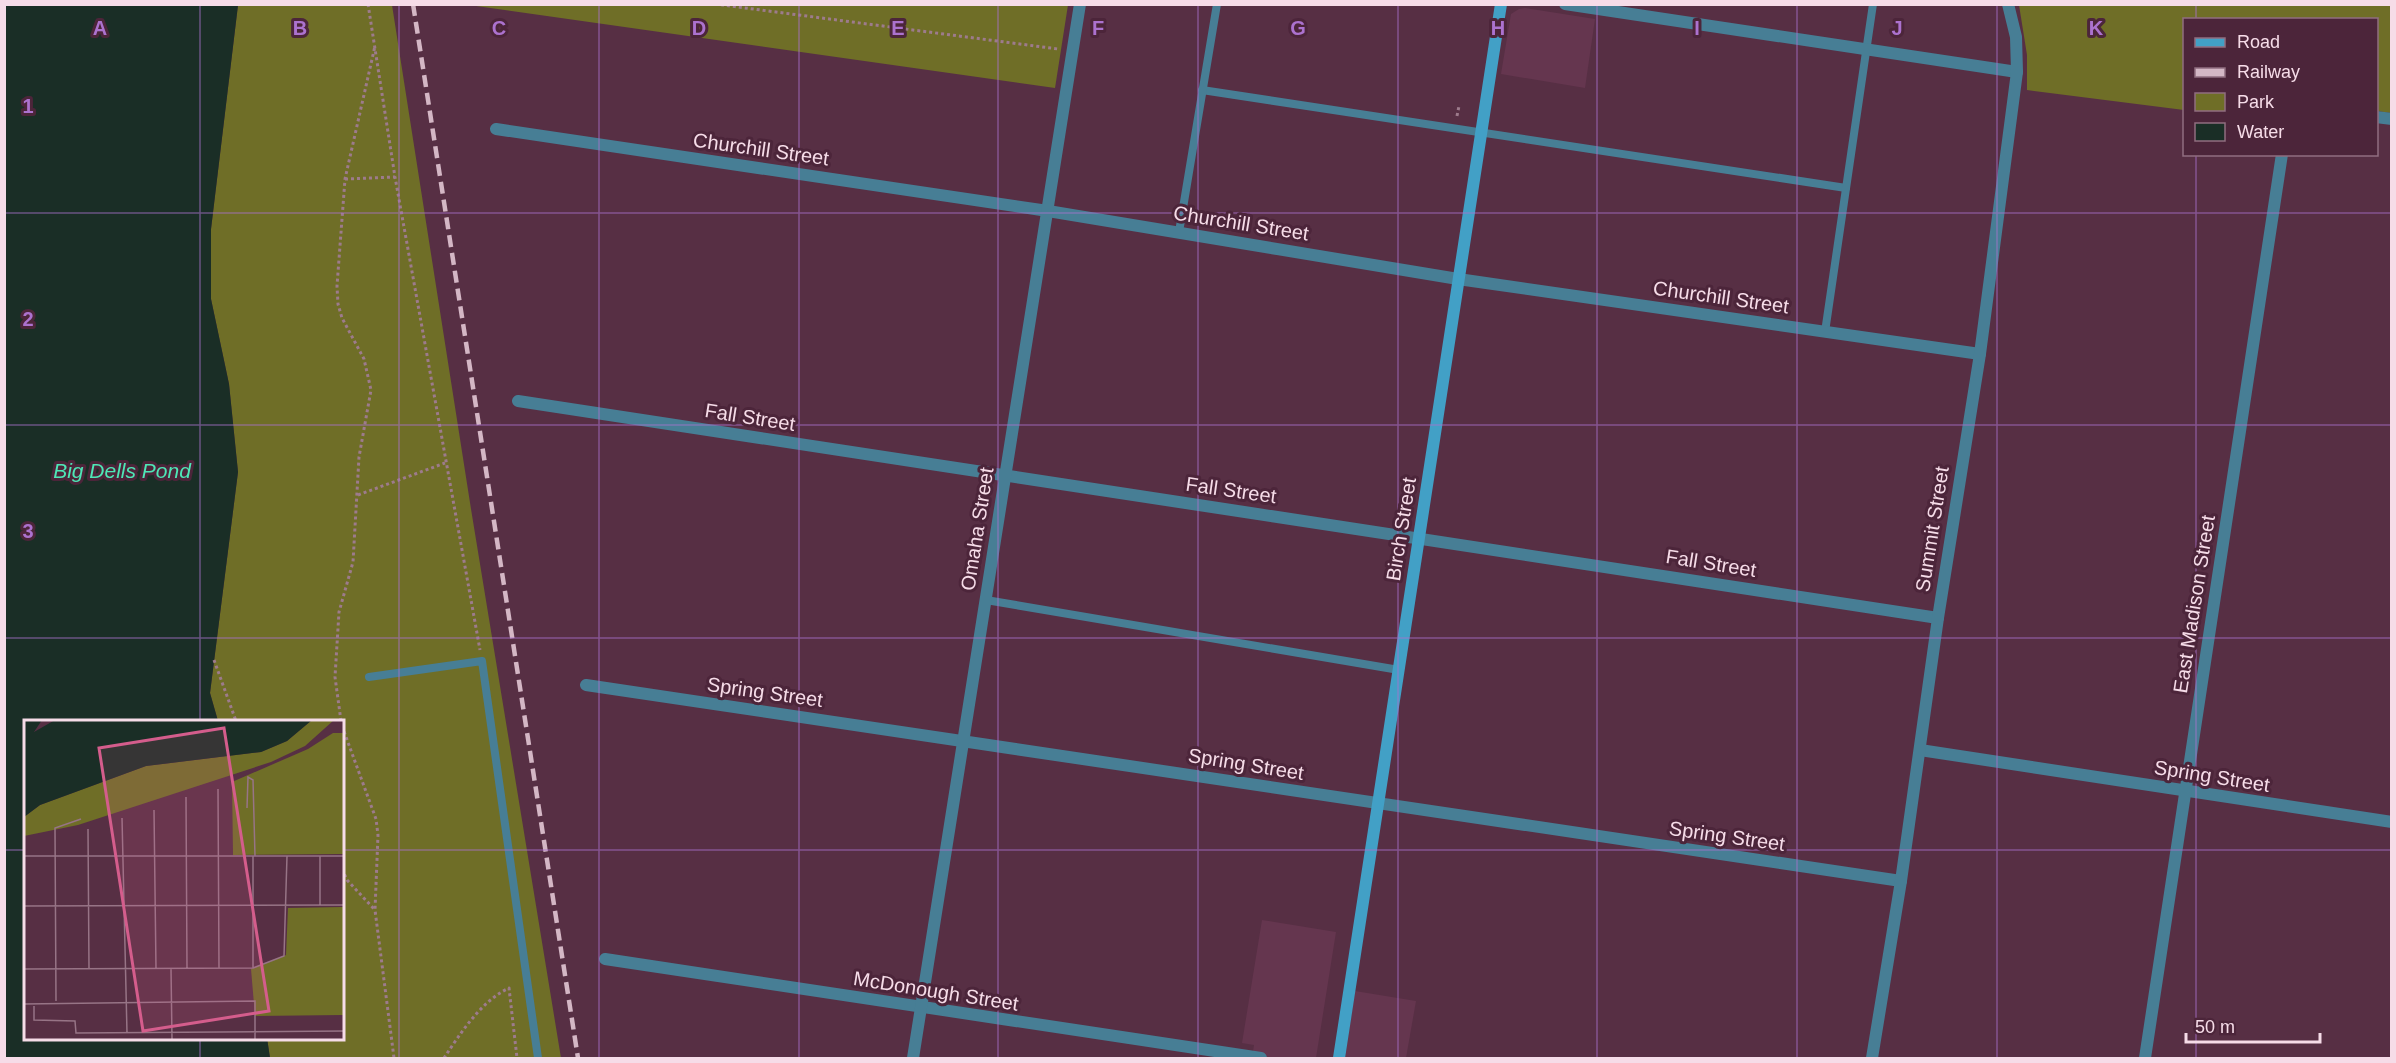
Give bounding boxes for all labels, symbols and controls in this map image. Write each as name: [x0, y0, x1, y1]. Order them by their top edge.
text: A: [93, 17, 107, 39]
text: B: [293, 17, 307, 39]
text: C: [492, 17, 506, 39]
text: D: [692, 17, 706, 39]
text: E: [891, 17, 905, 39]
text: F: [1092, 17, 1104, 39]
text: G: [1290, 17, 1306, 39]
text: H: [1491, 17, 1505, 39]
text: I: [1694, 17, 1700, 39]
text: J: [1891, 17, 1903, 39]
text: K: [2089, 17, 2104, 39]
legend: [2183, 18, 2378, 156]
text: Road: [2237, 32, 2280, 52]
text: Railway: [2237, 62, 2300, 82]
text: Park: [2237, 92, 2275, 112]
text: 1: [22, 95, 34, 117]
text: Water: [2237, 122, 2284, 142]
street label: Churchill Street: [692, 129, 831, 169]
street label: Churchill Street: [1172, 201, 1311, 245]
street label: Churchill Street: [1652, 277, 1791, 317]
text: 2: [22, 308, 34, 330]
street label: Fall Street: [703, 399, 797, 435]
water label: Big Dells Pond: [53, 459, 192, 482]
street label: Summit Street: [1911, 464, 1953, 593]
street label: Omaha Street: [956, 465, 998, 592]
street label: Fall Street: [1184, 473, 1278, 507]
street label: Birch Street: [1382, 475, 1420, 582]
street label: East Madison Street: [2169, 513, 2219, 695]
text: 3: [22, 520, 34, 542]
street label: Fall Street: [1664, 545, 1758, 581]
street label: Spring Street: [706, 673, 825, 711]
inset map: [24, 720, 344, 1039]
street label: Spring Street: [1187, 744, 1306, 784]
street label: Spring Street: [2153, 756, 2272, 796]
street label: Spring Street: [1668, 817, 1787, 855]
street label: McDonough Street: [852, 967, 1021, 1015]
scale bar: [2186, 1006, 2320, 1044]
text: 50 m: [2195, 1017, 2235, 1037]

